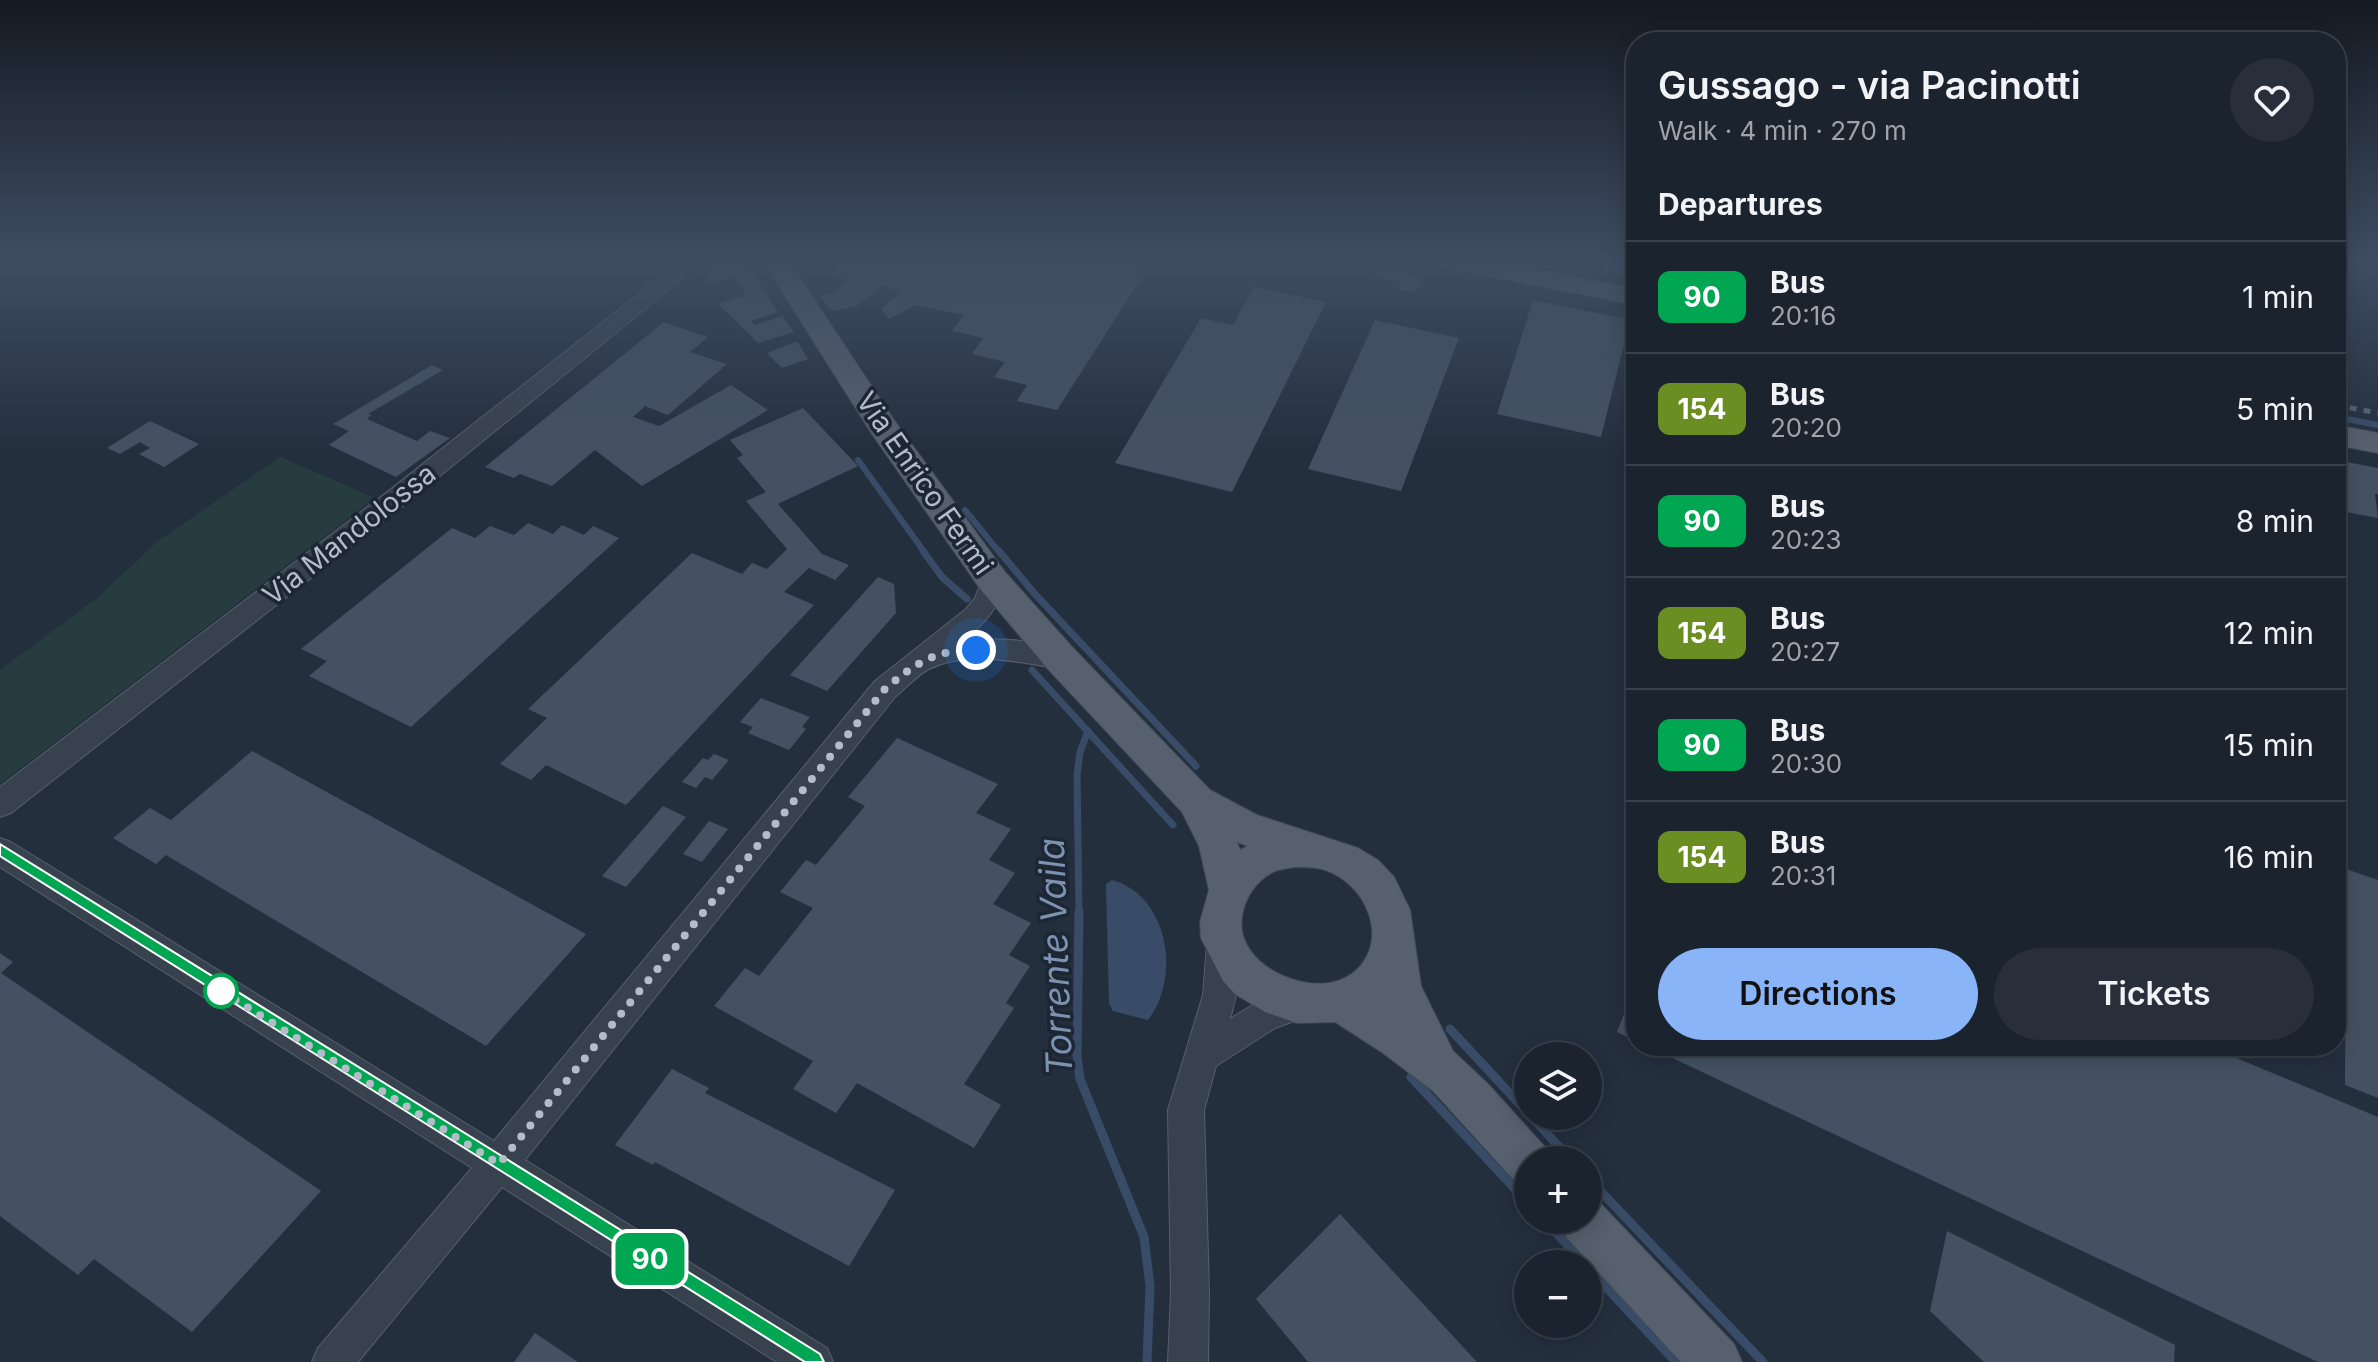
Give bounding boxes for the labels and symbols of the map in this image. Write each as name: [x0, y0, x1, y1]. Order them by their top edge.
street label: Via Enrico Fermi: [849, 385, 1001, 581]
street label: Via Mandolossa: [256, 456, 442, 612]
your location: [956, 630, 996, 670]
water label: Torrente Vaila: [1029, 837, 1081, 1077]
unlabelled marker: [204, 974, 238, 1008]
line badge: 90: [614, 1233, 686, 1285]

